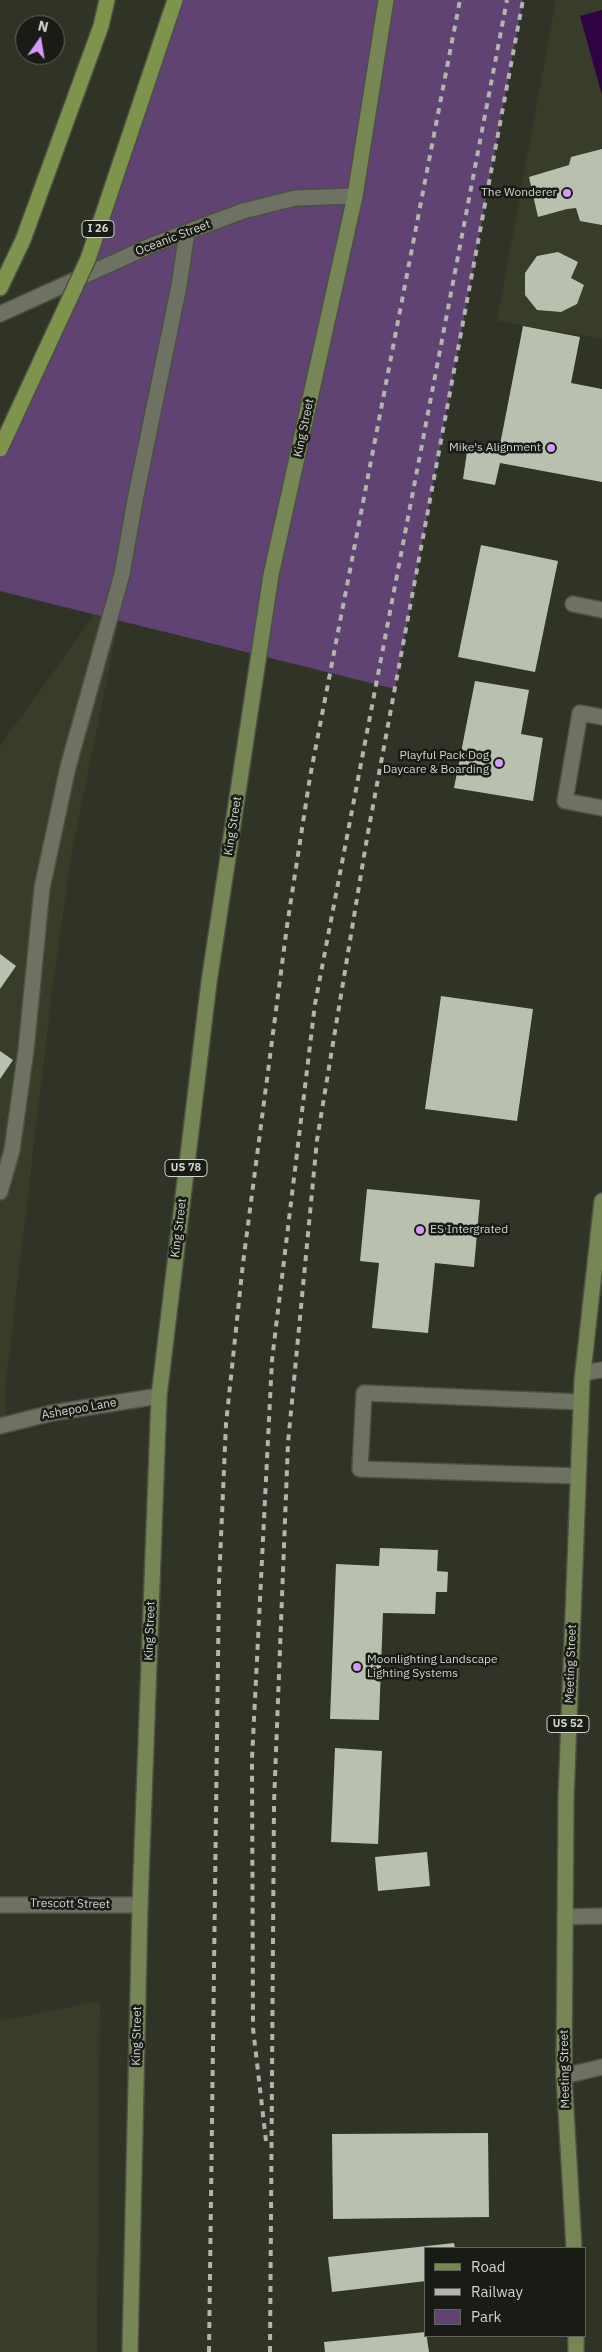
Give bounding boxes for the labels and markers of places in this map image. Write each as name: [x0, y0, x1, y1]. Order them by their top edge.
place label: The Wonderer: [481, 186, 557, 200]
marker: The Wonderer: [561, 187, 573, 199]
place label: Mike's Alignment: [449, 441, 541, 455]
marker: Mike's Alignment: [545, 442, 557, 454]
place label: Playful Pack Dog Daycare & Boarding: [383, 749, 489, 777]
marker: Playful Pack Dog Daycare & Boarding: [493, 757, 505, 769]
place label: ES Intergrated: [430, 1223, 508, 1237]
marker: ES Intergrated: [414, 1224, 426, 1236]
place label: Moonlighting Landscape Lighting Systems: [367, 1653, 498, 1681]
marker: Moonlighting Landscape Lighting Systems: [351, 1661, 363, 1673]

